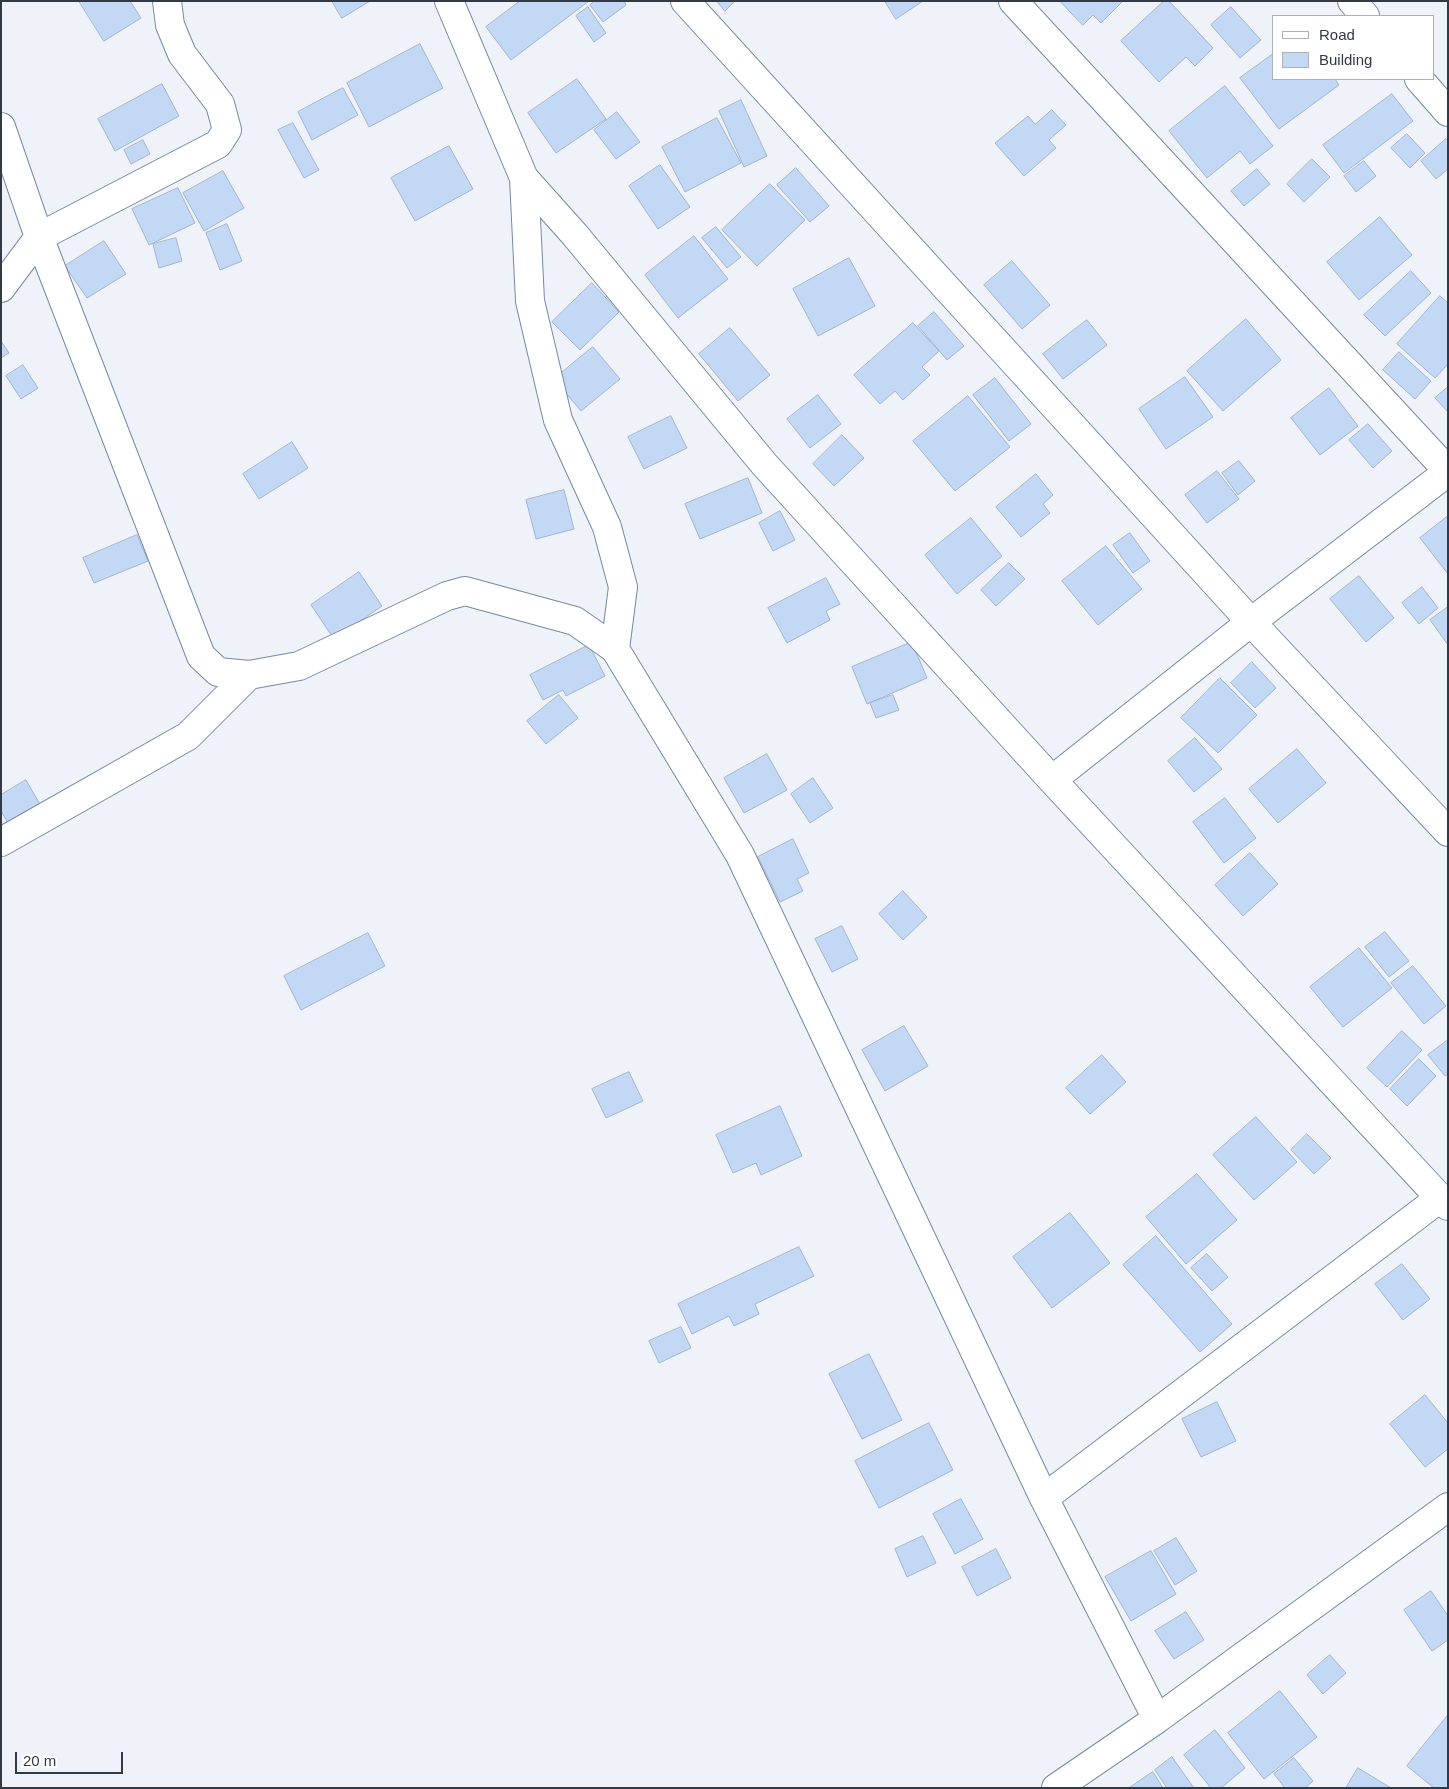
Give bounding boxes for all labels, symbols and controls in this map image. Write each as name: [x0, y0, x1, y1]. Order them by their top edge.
legend: [1272, 15, 1434, 80]
text: Road: [1319, 26, 1355, 43]
text: Building: [1319, 51, 1372, 68]
scale bar: [18, 1742, 125, 1774]
text: 20 m: [23, 1752, 56, 1769]

